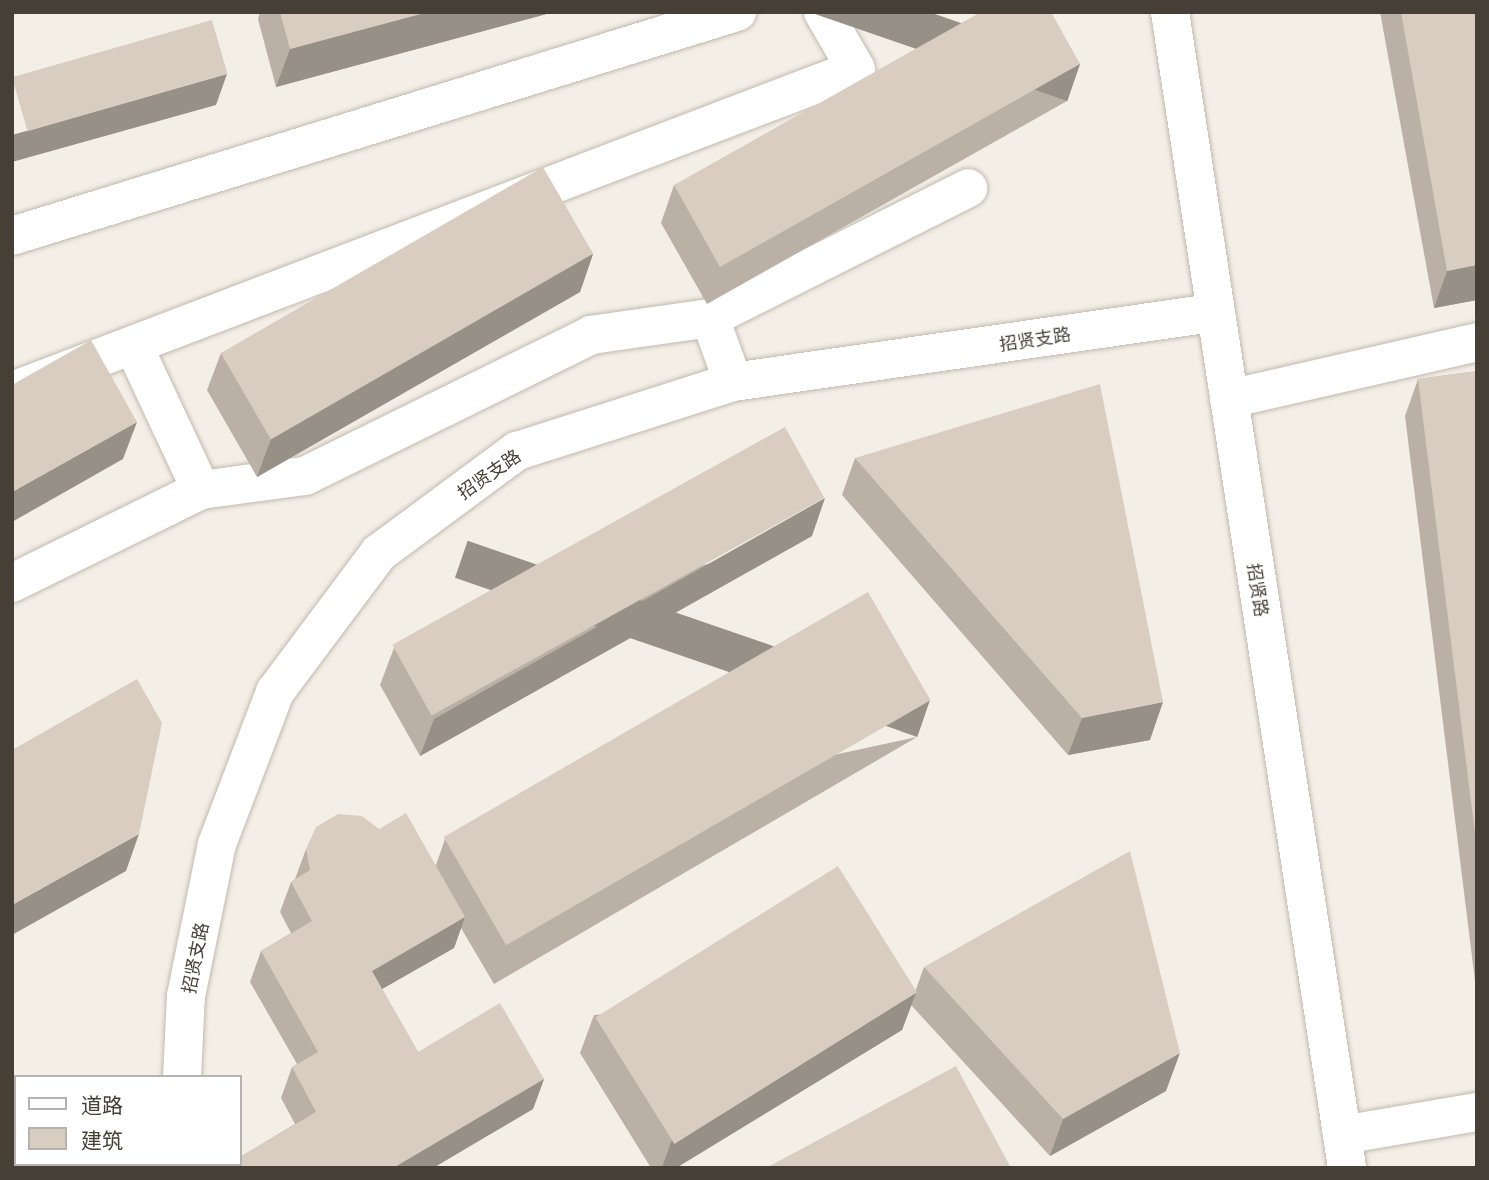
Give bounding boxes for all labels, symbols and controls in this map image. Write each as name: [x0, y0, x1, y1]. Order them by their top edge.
street label: 招贤支路: [998, 323, 1072, 355]
street label: 招贤支路: [453, 445, 525, 503]
street label: 招贤路: [1243, 562, 1273, 618]
street label: 招贤支路: [178, 921, 212, 995]
legend: [14, 1075, 242, 1166]
text: 道路: [81, 1092, 123, 1117]
text: 建筑: [81, 1127, 123, 1152]

